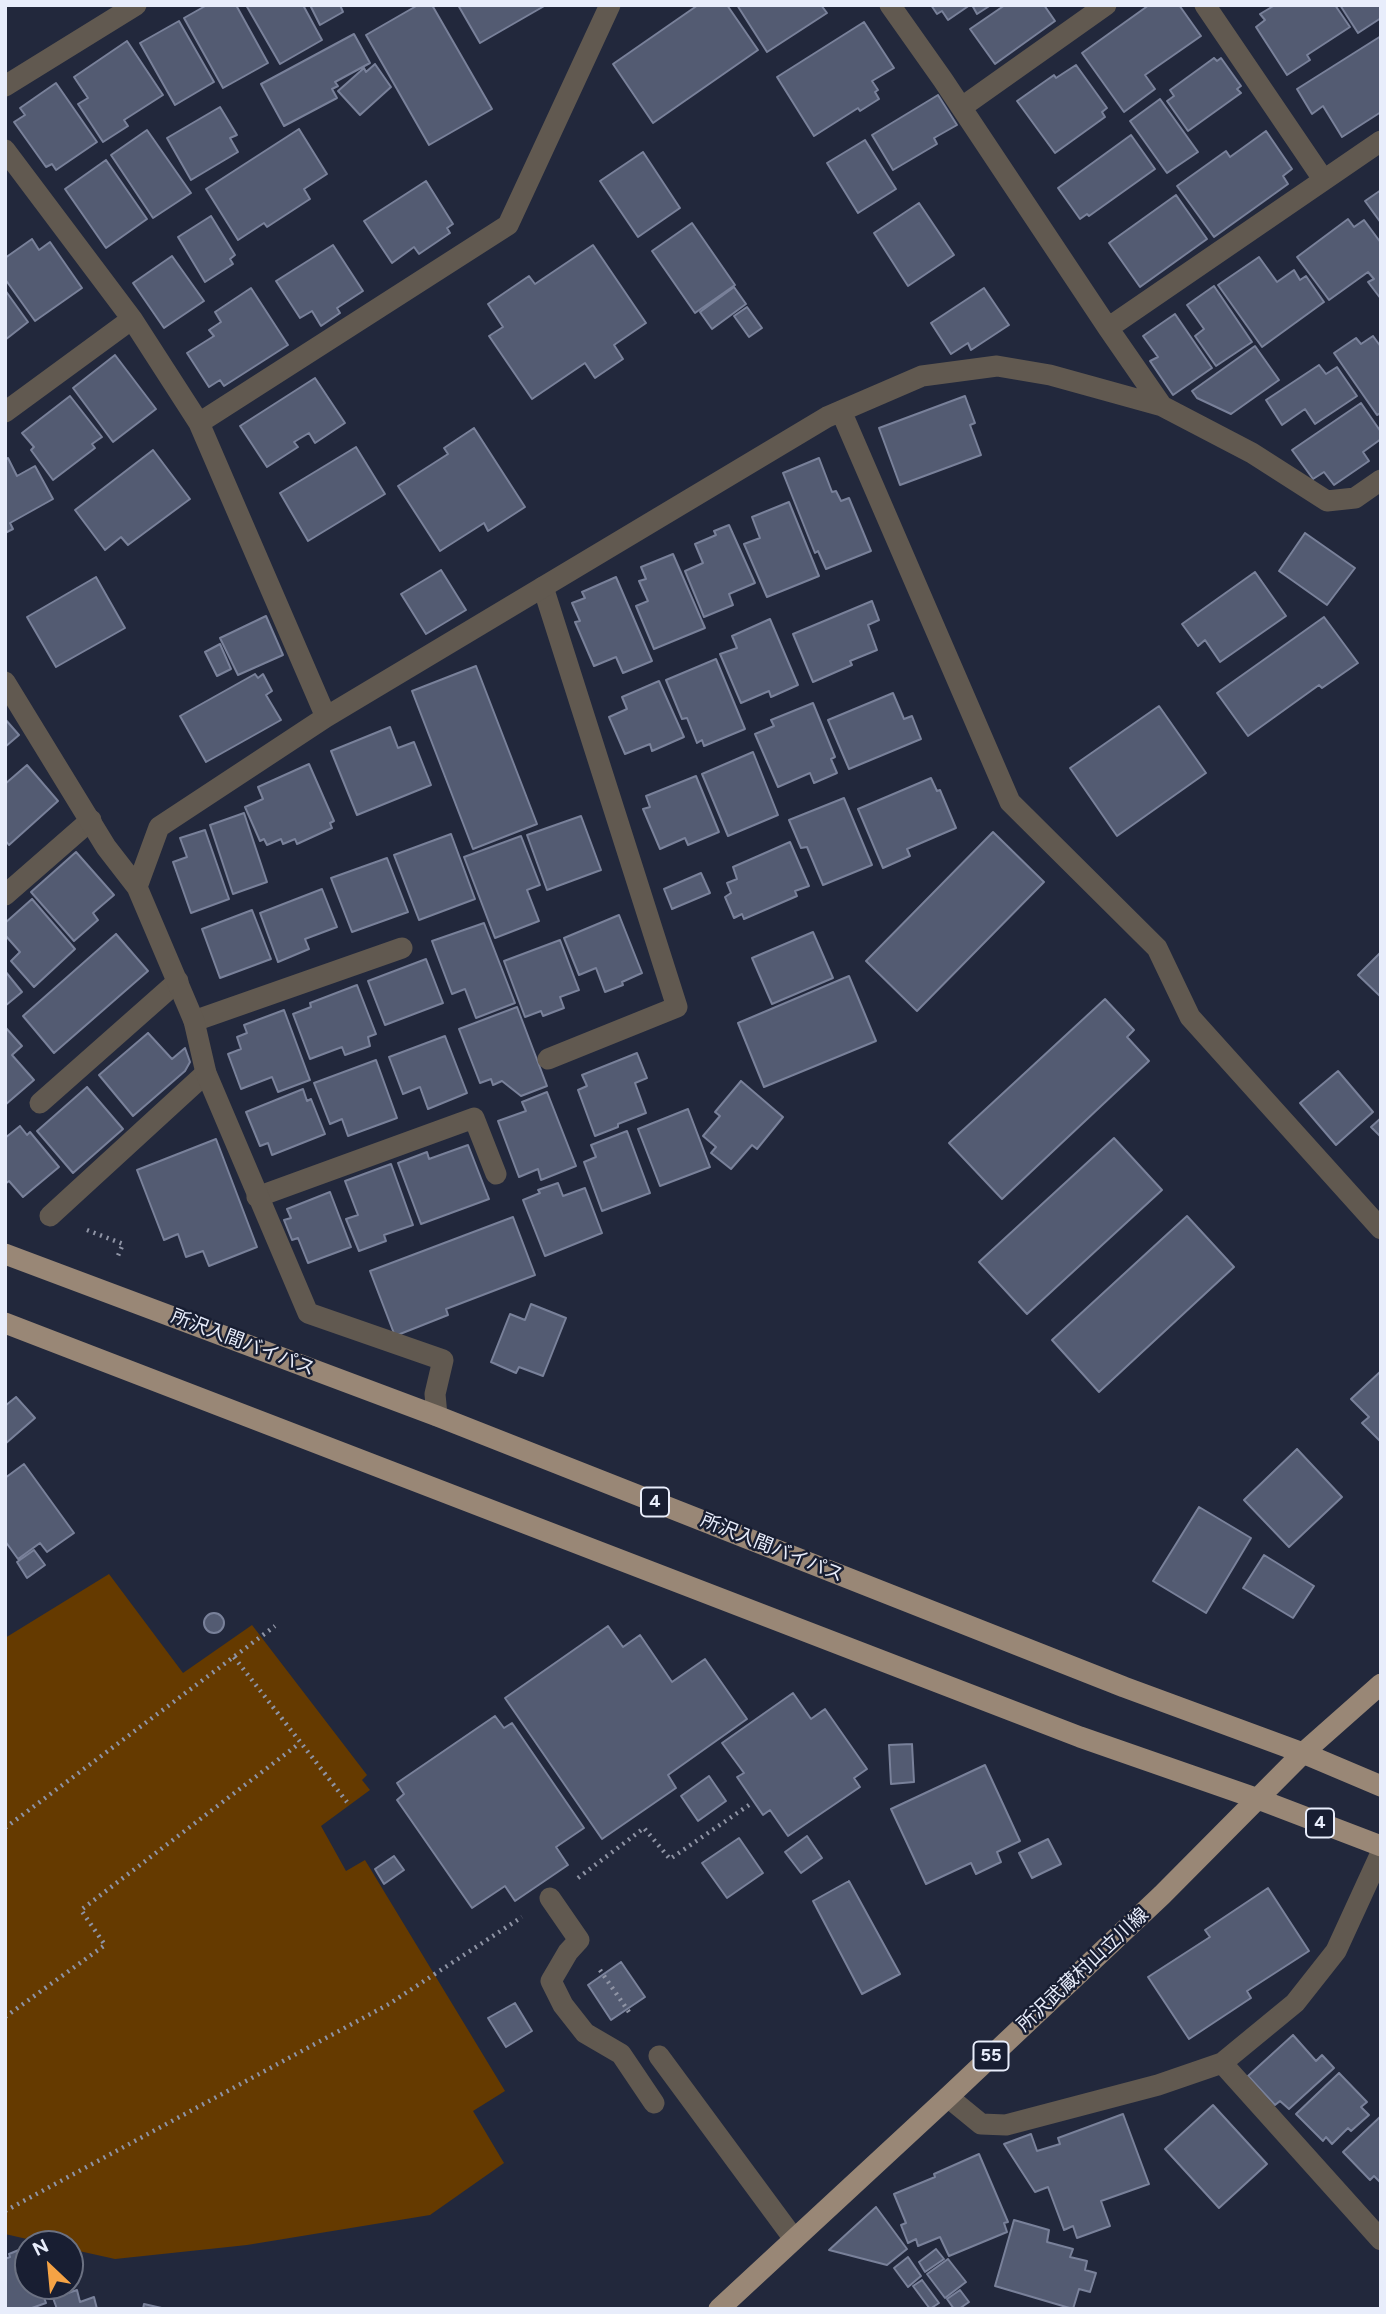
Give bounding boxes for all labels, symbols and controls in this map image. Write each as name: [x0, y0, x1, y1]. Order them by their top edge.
street label: 所沢入間バイパス: [168, 1305, 318, 1381]
road number: 4: [641, 1488, 669, 1517]
street label: 所沢入間バイパス: [697, 1509, 847, 1587]
road number: 4: [1306, 1809, 1334, 1838]
street label: 所沢武蔵村山立川線: [1013, 1903, 1153, 2037]
road number: 55: [974, 2042, 1009, 2070]
north arrow: [14, 2230, 84, 2300]
text: N: [29, 2234, 52, 2261]

